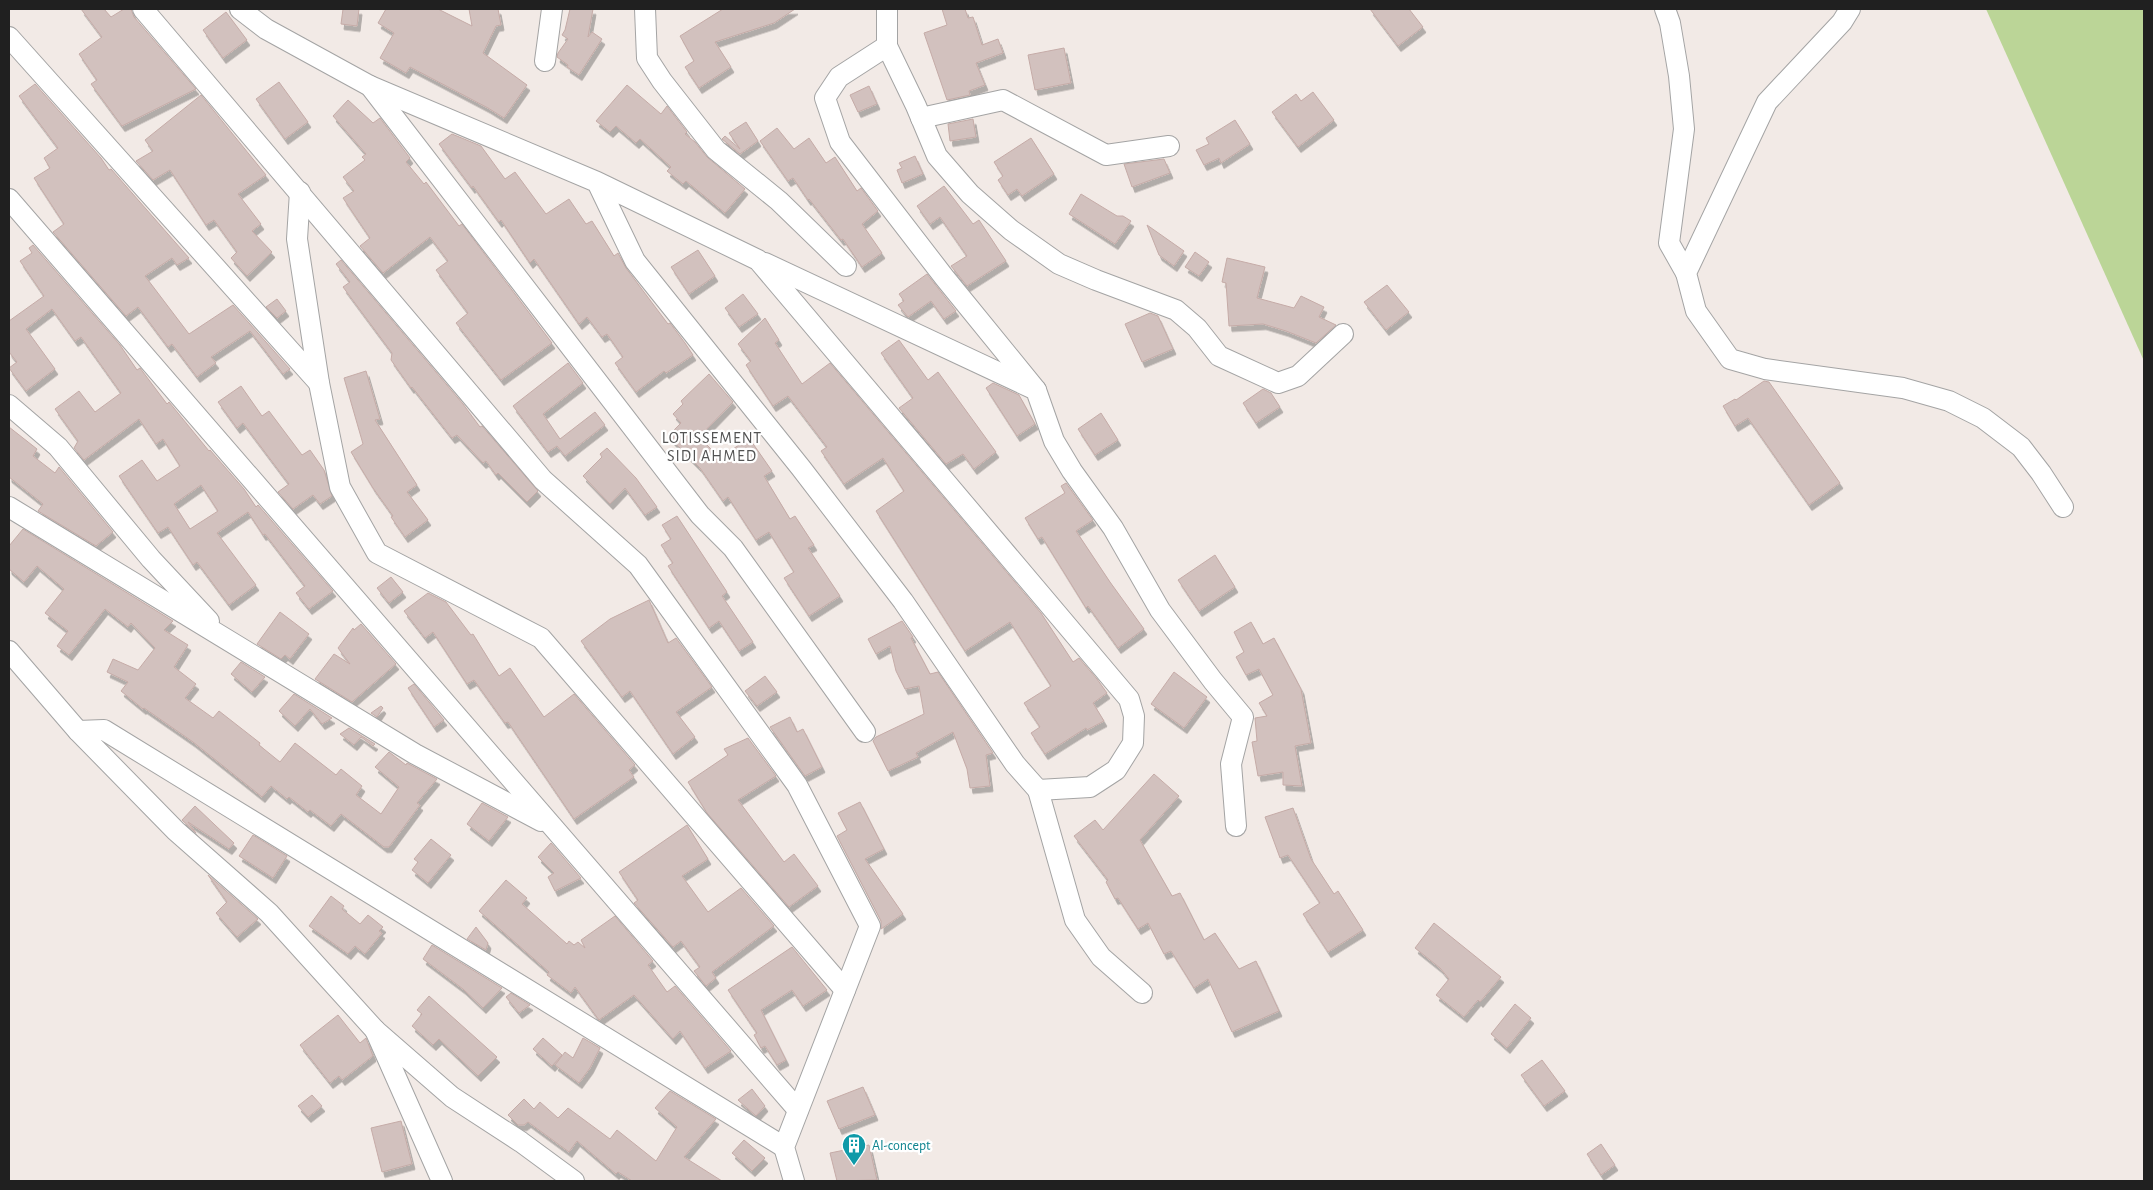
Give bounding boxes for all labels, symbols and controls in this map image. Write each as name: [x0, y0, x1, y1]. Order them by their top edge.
district label: LOTISSEMENT SIDI AHMED: [662, 430, 762, 464]
building icon: AI-concept: [841, 1132, 867, 1166]
place label: AI-concept: [872, 1139, 931, 1153]

